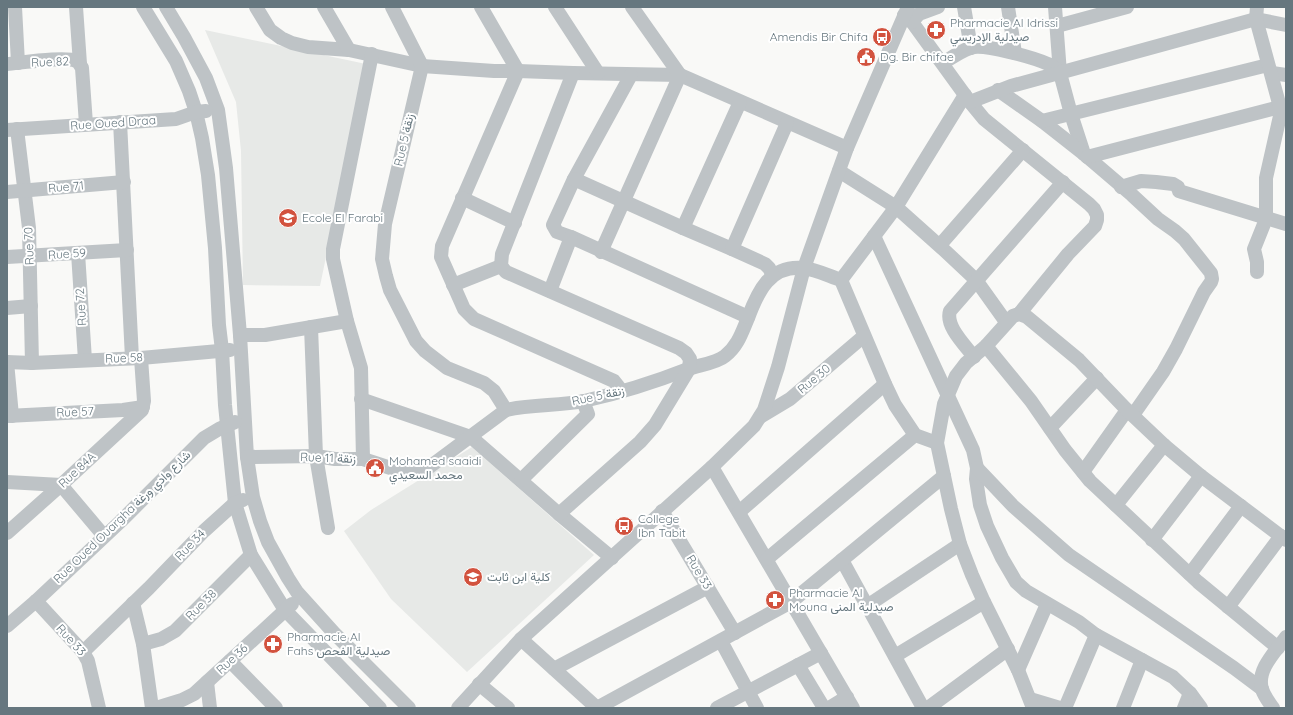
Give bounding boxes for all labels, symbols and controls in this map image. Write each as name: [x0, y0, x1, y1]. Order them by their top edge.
place label: Pharmacie Al Idrissi صيدلية الإدريسي: [950, 15, 1058, 47]
pharmacy icon: Pharmacie Al Idrissi صيدلية الإدريسي: [925, 19, 947, 41]
bus stop icon: Amendis Bir Chifa: [871, 26, 893, 48]
place label: Amendis Bir Chifa: [770, 29, 868, 44]
public building icon: Dg. Bir chifae: [855, 46, 877, 68]
place label: Dg. Bir chifae: [880, 49, 954, 64]
street label: Rue 82: [31, 53, 70, 70]
street label: Rue Oued Draa: [70, 112, 156, 133]
street label: Rue 5 زنقة: [390, 112, 418, 168]
street label: Rue 71: [47, 177, 85, 196]
school or university icon: Ecole El Farabi: [277, 207, 299, 229]
place label: Ecole El Farabi: [302, 210, 383, 225]
street label: Rue 70: [20, 227, 37, 265]
street label: Rue 59: [47, 245, 87, 262]
street label: Rue 72: [72, 287, 89, 326]
street label: Rue 58: [105, 349, 143, 366]
street label: Rue 30: [794, 361, 833, 397]
street label: Rue 5 زنقة: [570, 383, 626, 409]
street label: Rue 57: [56, 403, 94, 420]
street label: Rue Oued Ouargha شارع وادي ورغة: [50, 447, 195, 588]
street label: Rue 84A: [55, 449, 99, 491]
street label: Rue 11 زنقة: [300, 449, 356, 467]
place label: Mohamed saaidi محمد السعيدي: [389, 453, 481, 485]
public building icon: Mohamed saaidi محمد السعيدي: [364, 457, 386, 479]
place label: College Ibn Tabit: [638, 511, 686, 540]
bus stop icon: College Ibn Tabit: [613, 515, 635, 537]
street label: Rue 34: [171, 526, 208, 563]
street label: Rue 33: [683, 552, 715, 592]
school or university icon: كلية ابن ثابت: [462, 566, 484, 588]
place label: كلية ابن ثابت: [487, 569, 550, 585]
place label: Pharmacie Al Mouna صيدلية المنى: [789, 585, 894, 615]
street label: Rue 38: [182, 586, 219, 623]
pharmacy icon: Pharmacie Al Mouna صيدلية المنى: [764, 589, 786, 611]
street label: Rue 33: [53, 621, 89, 659]
place label: Pharmacie Al Fahs صيدلية الفحص: [287, 629, 390, 659]
pharmacy icon: Pharmacie Al Fahs صيدلية الفحص: [262, 633, 284, 655]
street label: Rue 36: [213, 640, 251, 677]

